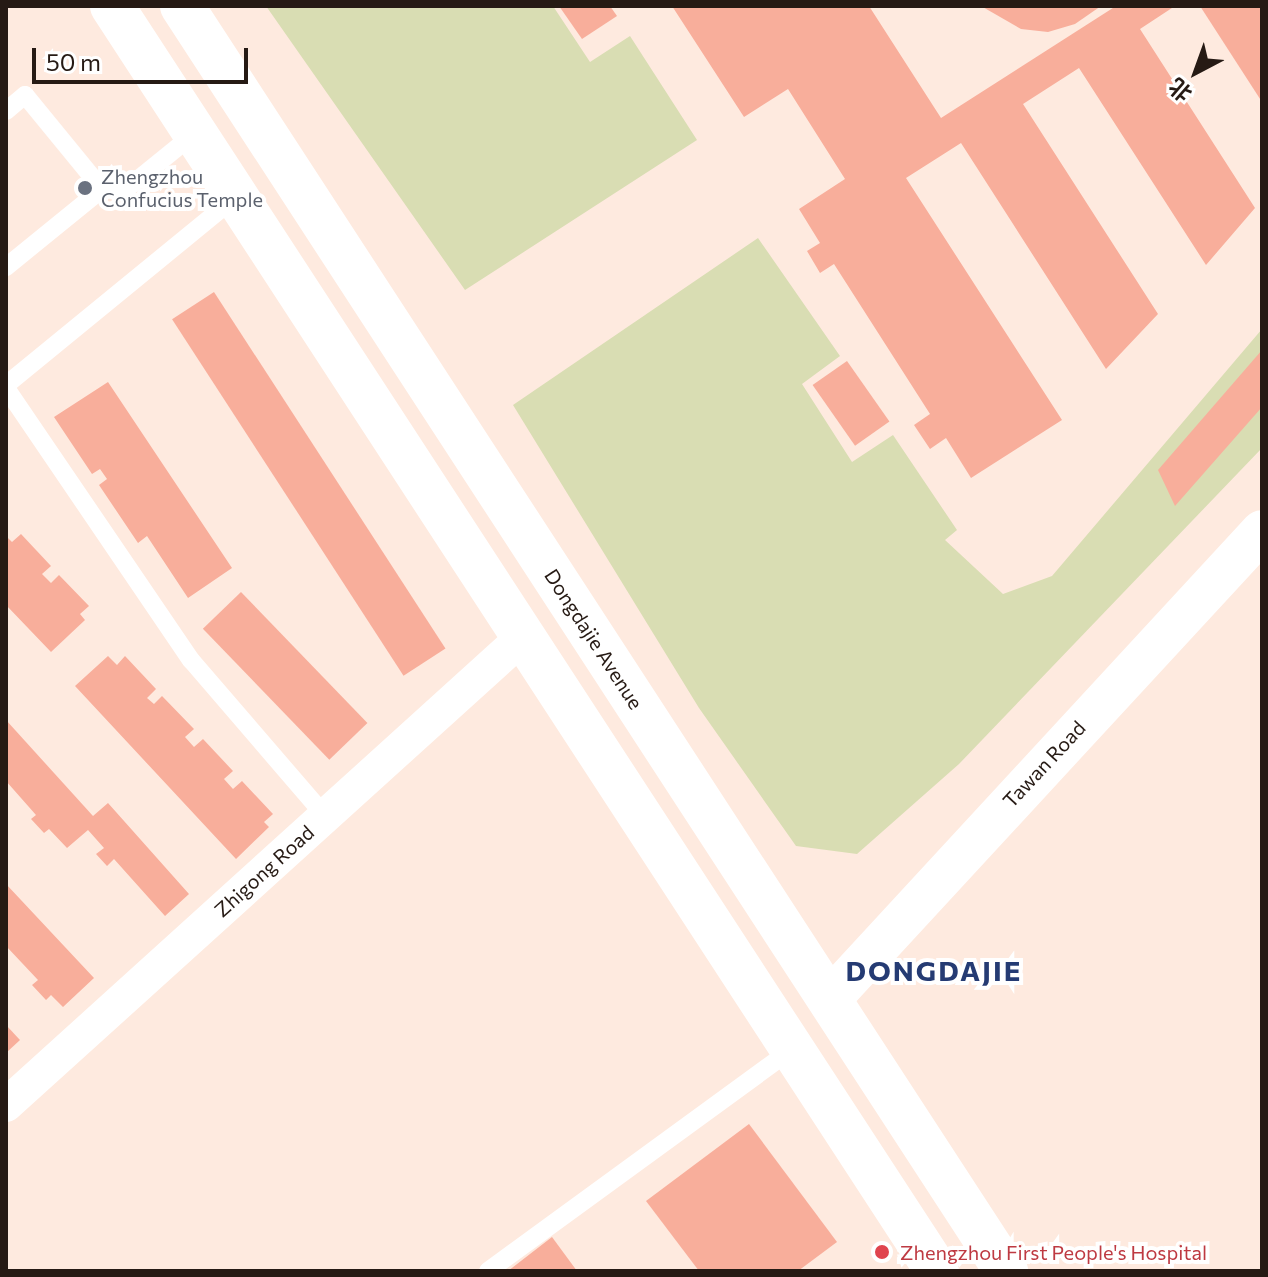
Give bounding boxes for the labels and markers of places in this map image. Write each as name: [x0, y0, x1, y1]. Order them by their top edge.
place label: Zhengzhou Confucius Temple: [101, 164, 263, 211]
marker: Zhengzhou Confucius Temple: [76, 179, 94, 197]
place label: Zhengzhou First People's Hospital: [900, 1240, 1207, 1264]
marker: Zhengzhou First People's Hospital: [871, 1241, 893, 1263]

